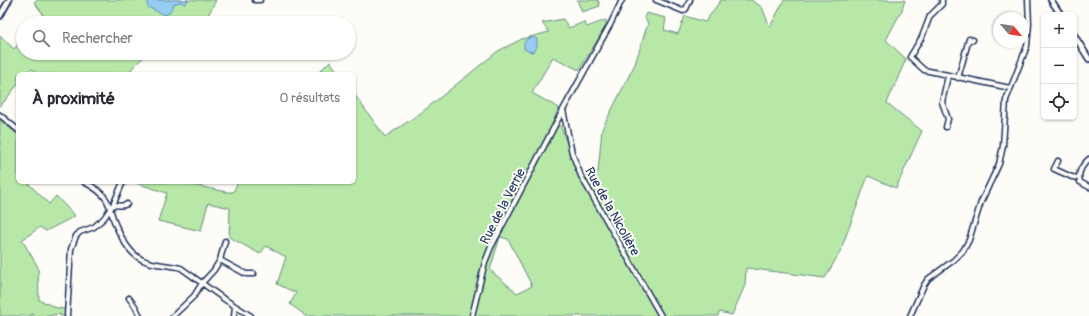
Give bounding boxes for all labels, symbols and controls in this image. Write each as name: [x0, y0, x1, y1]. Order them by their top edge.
north arrow: [993, 12, 1029, 48]
map controls: [1041, 12, 1077, 120]
button: +: [1041, 12, 1077, 48]
search box: [16, 16, 356, 60]
icon: search: [30, 27, 52, 49]
text: Rechercher: [62, 29, 133, 48]
button: −: [1041, 48, 1077, 84]
button: locate: [1041, 84, 1077, 120]
text: À proximité: [32, 88, 115, 109]
text: 0 résultats: [280, 90, 340, 106]
street label: Rue de la Nicolière: [581, 164, 643, 259]
street label: Rue de la Verrie: [477, 165, 529, 247]

